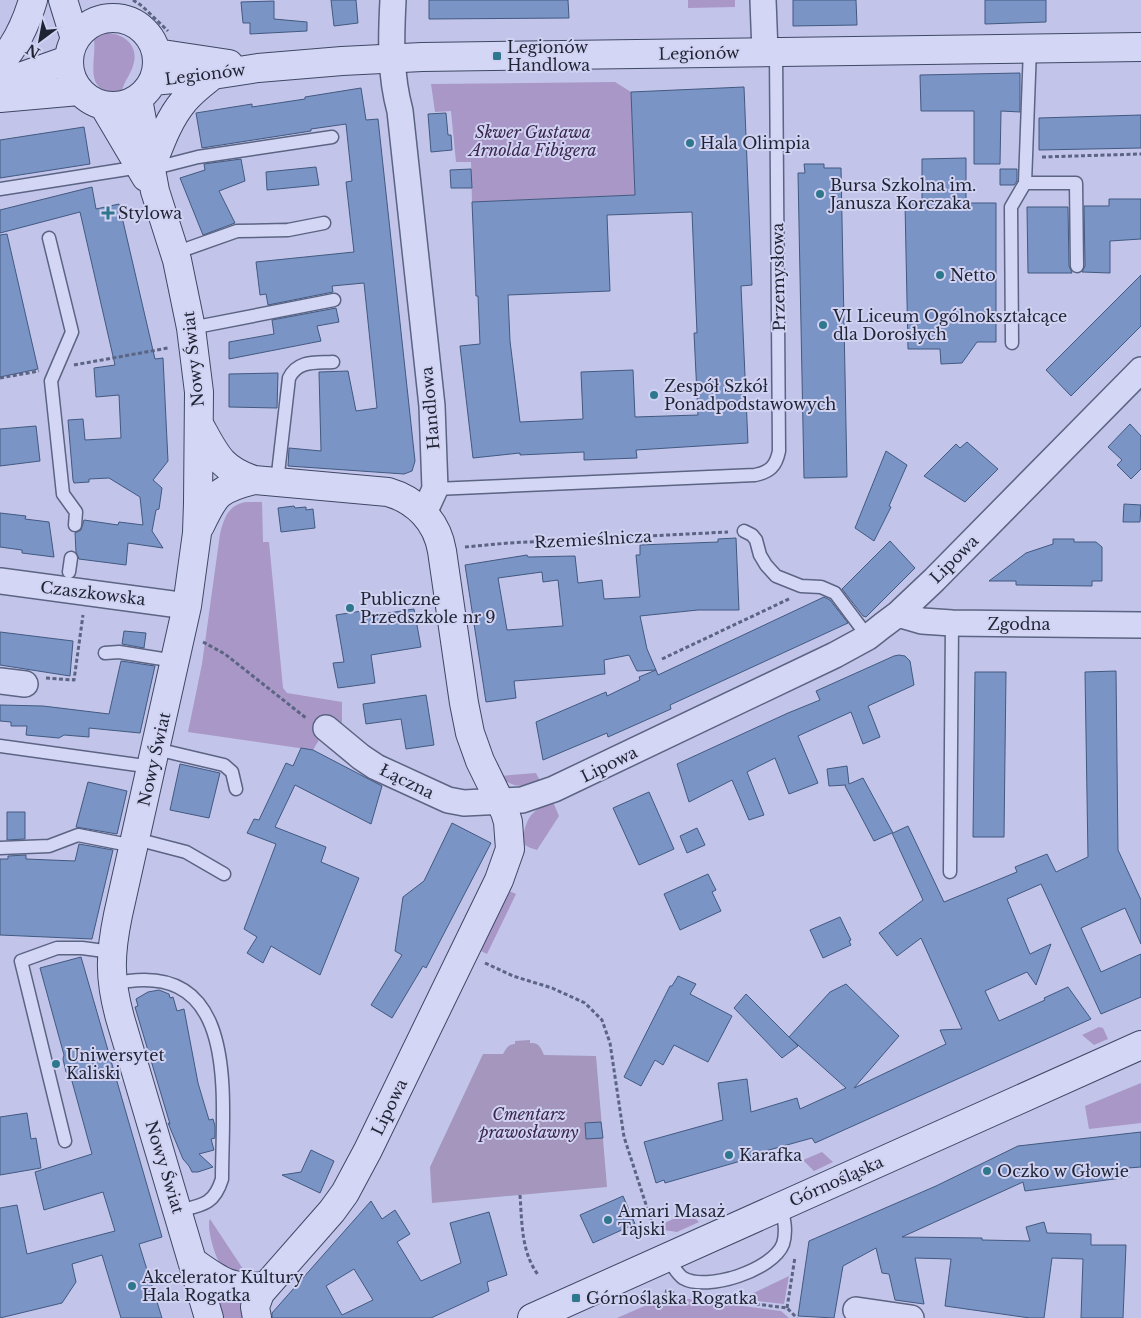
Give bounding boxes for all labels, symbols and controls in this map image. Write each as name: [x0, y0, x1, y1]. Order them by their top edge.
north arrow: [15, 15, 65, 65]
place label: Legionów Handlowa: [507, 37, 590, 75]
text: N: [23, 40, 43, 62]
street label: Legionów: [658, 42, 740, 64]
marker: Legionów Handlowa: [491, 50, 503, 62]
street label: Legionów: [164, 59, 247, 89]
park label: Skwer Gustawa Arnolda Fibigera: [467, 122, 597, 160]
place label: Hala Olimpia: [700, 133, 810, 153]
marker: Hala Olimpia: [684, 137, 696, 149]
place label: Bursa Szkolna im. Janusza Korczaka: [828, 175, 976, 213]
marker: Bursa Szkolna im. Janusza Korczaka: [814, 188, 826, 200]
place label: Stylowa: [118, 203, 182, 223]
marker: Stylowa: [102, 207, 114, 219]
street label: Przemysłowa: [767, 222, 789, 331]
place label: Netto: [950, 265, 996, 285]
marker: Netto: [934, 269, 946, 281]
place label: VI Liceum Ogólnokształcące dla Dorosłych: [832, 306, 1067, 344]
street label: Nowy Świat: [178, 310, 208, 408]
marker: VI Liceum Ogólnokształcące dla Dorosłych: [817, 319, 829, 331]
street label: Handlowa: [416, 366, 444, 450]
place label: Zespół Szkół Ponadpodstawowych: [664, 376, 836, 414]
marker: Zespół Szkół Ponadpodstawowych: [648, 389, 660, 401]
street label: Rzemieślnicza: [534, 526, 652, 552]
street label: Lipowa: [926, 530, 983, 587]
street label: Czaszkowska: [39, 577, 147, 609]
place label: Publiczne Przedszkole nr 9: [360, 589, 496, 627]
marker: Publiczne Przedszkole nr 9: [344, 602, 356, 614]
street label: Zgodna: [988, 614, 1051, 634]
street label: Nowy Świat: [133, 710, 175, 808]
street label: Lipowa: [577, 742, 641, 786]
street label: Łączna: [377, 759, 438, 803]
place label: Uniwersytet Kaliski: [66, 1045, 164, 1083]
marker: Uniwersytet Kaliski: [50, 1058, 62, 1070]
street label: Lipowa: [367, 1075, 411, 1139]
park label: Cmentarz prawosławny: [477, 1104, 579, 1142]
street label: Nowy Świat: [141, 1118, 189, 1216]
place label: Karafka: [739, 1145, 802, 1165]
marker: Karafka: [723, 1149, 735, 1161]
street label: Górnośląska: [786, 1151, 886, 1211]
place label: Oczko w Głowie: [997, 1161, 1129, 1181]
marker: Oczko w Głowie: [981, 1165, 993, 1177]
place label: Amari Masaż Tajski: [617, 1201, 725, 1239]
marker: Amari Masaż Tajski: [602, 1214, 614, 1226]
place label: Akcelerator Kultury Hala Rogatka: [141, 1267, 304, 1305]
marker: Akcelerator Kultury Hala Rogatka: [126, 1280, 138, 1292]
place label: Górnośląska Rogatka: [586, 1288, 757, 1308]
marker: Górnośląska Rogatka: [570, 1292, 582, 1304]

